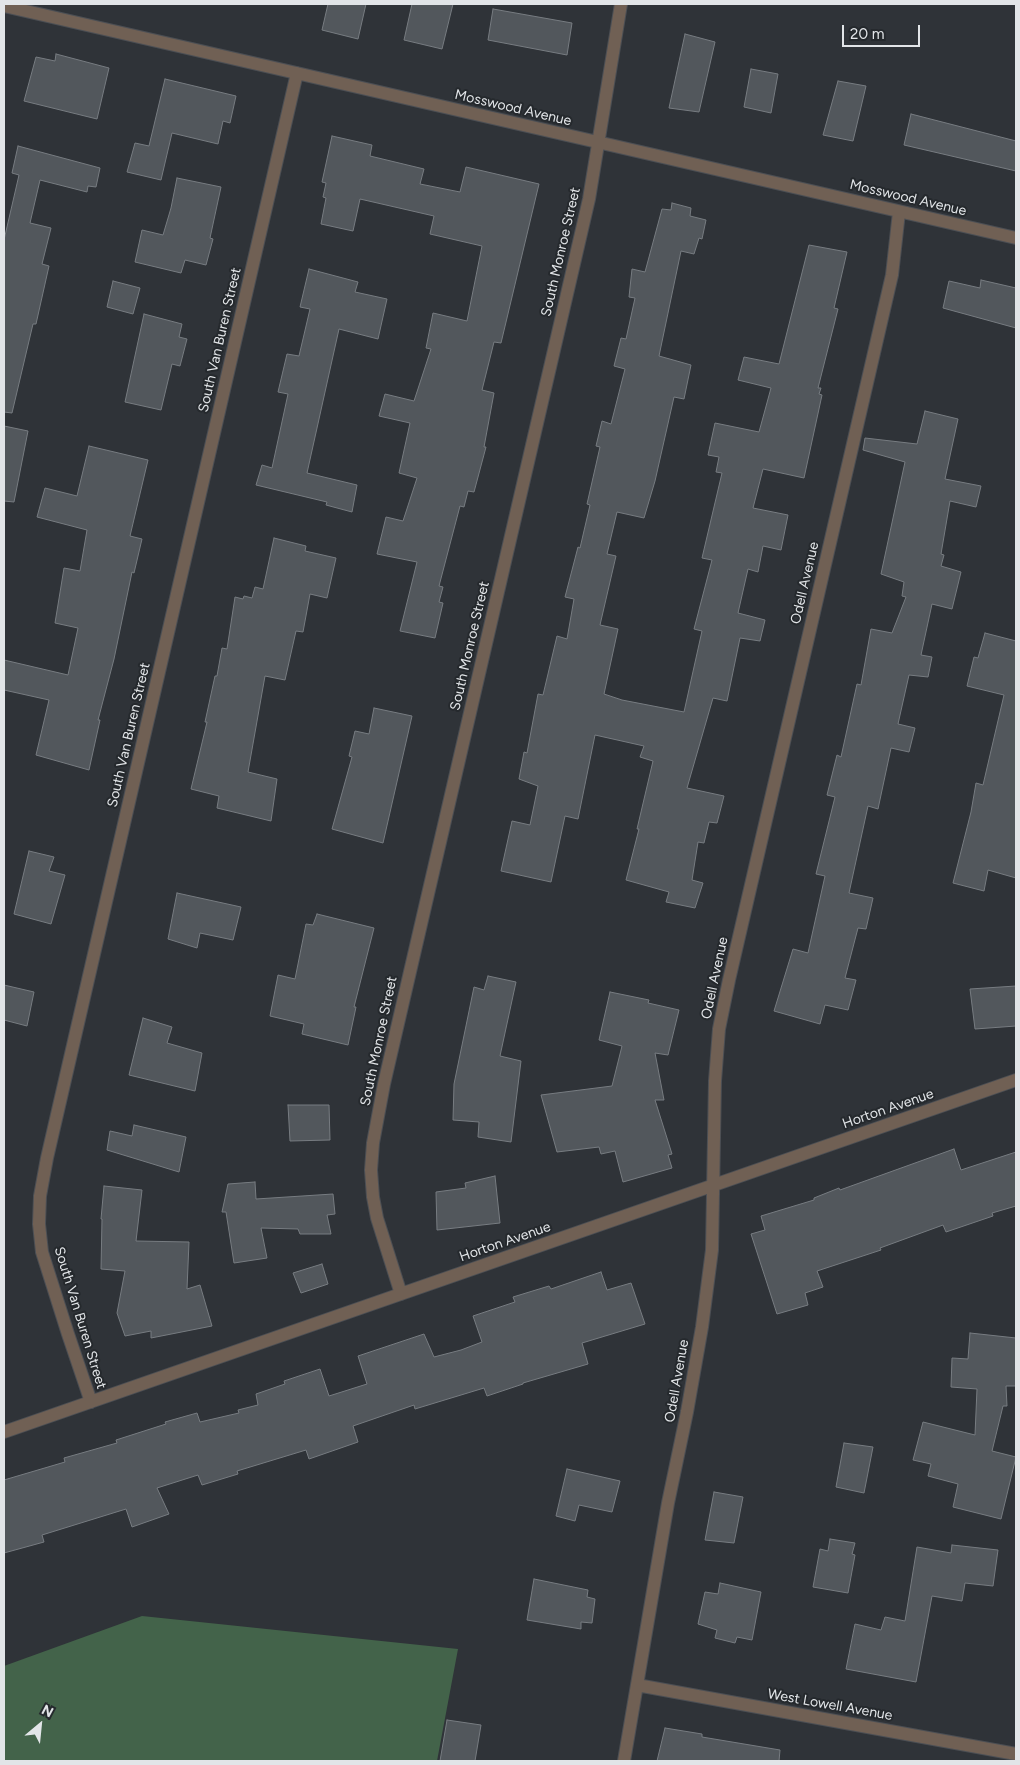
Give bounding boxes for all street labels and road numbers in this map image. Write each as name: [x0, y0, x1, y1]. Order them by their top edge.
street label: Mosswood Avenue: [453, 86, 573, 130]
street label: Mosswood Avenue: [848, 176, 968, 220]
street label: South Monroe Street: [538, 186, 584, 318]
street label: South Van Buren Street: [195, 266, 245, 414]
street label: Odell Avenue: [787, 540, 823, 626]
street label: South Monroe Street: [447, 580, 493, 712]
street label: South Van Buren Street: [104, 661, 154, 809]
street label: Odell Avenue: [698, 935, 732, 1021]
street label: South Monroe Street: [357, 975, 401, 1107]
street label: Horton Avenue: [840, 1086, 936, 1132]
street label: Horton Avenue: [457, 1219, 553, 1265]
street label: South Van Buren Street: [50, 1245, 110, 1391]
street label: Odell Avenue: [661, 1338, 693, 1424]
street label: West Lowell Avenue: [766, 1686, 894, 1724]

